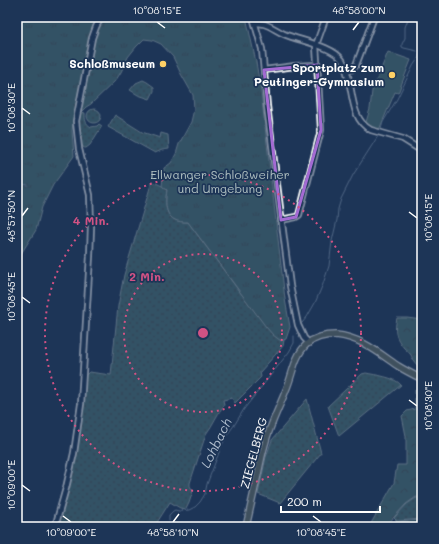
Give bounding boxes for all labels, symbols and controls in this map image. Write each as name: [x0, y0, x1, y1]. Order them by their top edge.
text: 10°08'15"E: [133, 3, 182, 17]
text: 48°58'00"N: [332, 3, 386, 17]
place label: Schloßmuseum: [69, 55, 155, 71]
marker: Schloßmuseum: [158, 59, 168, 69]
place label: Sportplatz zum Peutinger-Gymnasium: [254, 59, 384, 89]
marker: Sportplatz zum Peutinger-Gymnasium: [387, 70, 397, 80]
text: 10°08'30"E: [4, 83, 18, 133]
park label: Ellwanger Schloßweiher und Umgebung: [150, 166, 290, 196]
text: 48°57'50"N: [4, 190, 18, 242]
text: 10°08'15"E: [421, 193, 435, 242]
text: 4 Min.: [73, 212, 109, 228]
text: 2 Min.: [129, 268, 165, 284]
text: 10°08'45"E: [4, 272, 18, 322]
centre of rings: [196, 326, 210, 340]
text: 10°08'30"E: [421, 381, 435, 431]
water label: Lohbach: [196, 415, 235, 470]
street label: ZIEGELBERG: [236, 415, 270, 490]
text: 10°09'00"E: [4, 460, 18, 510]
scale bar: [281, 488, 380, 514]
text: 200 m: [287, 493, 322, 509]
text: 10°09'00"E: [46, 525, 96, 539]
text: 48°58'10"N: [147, 525, 199, 539]
text: 10°08'45"E: [296, 525, 346, 539]

